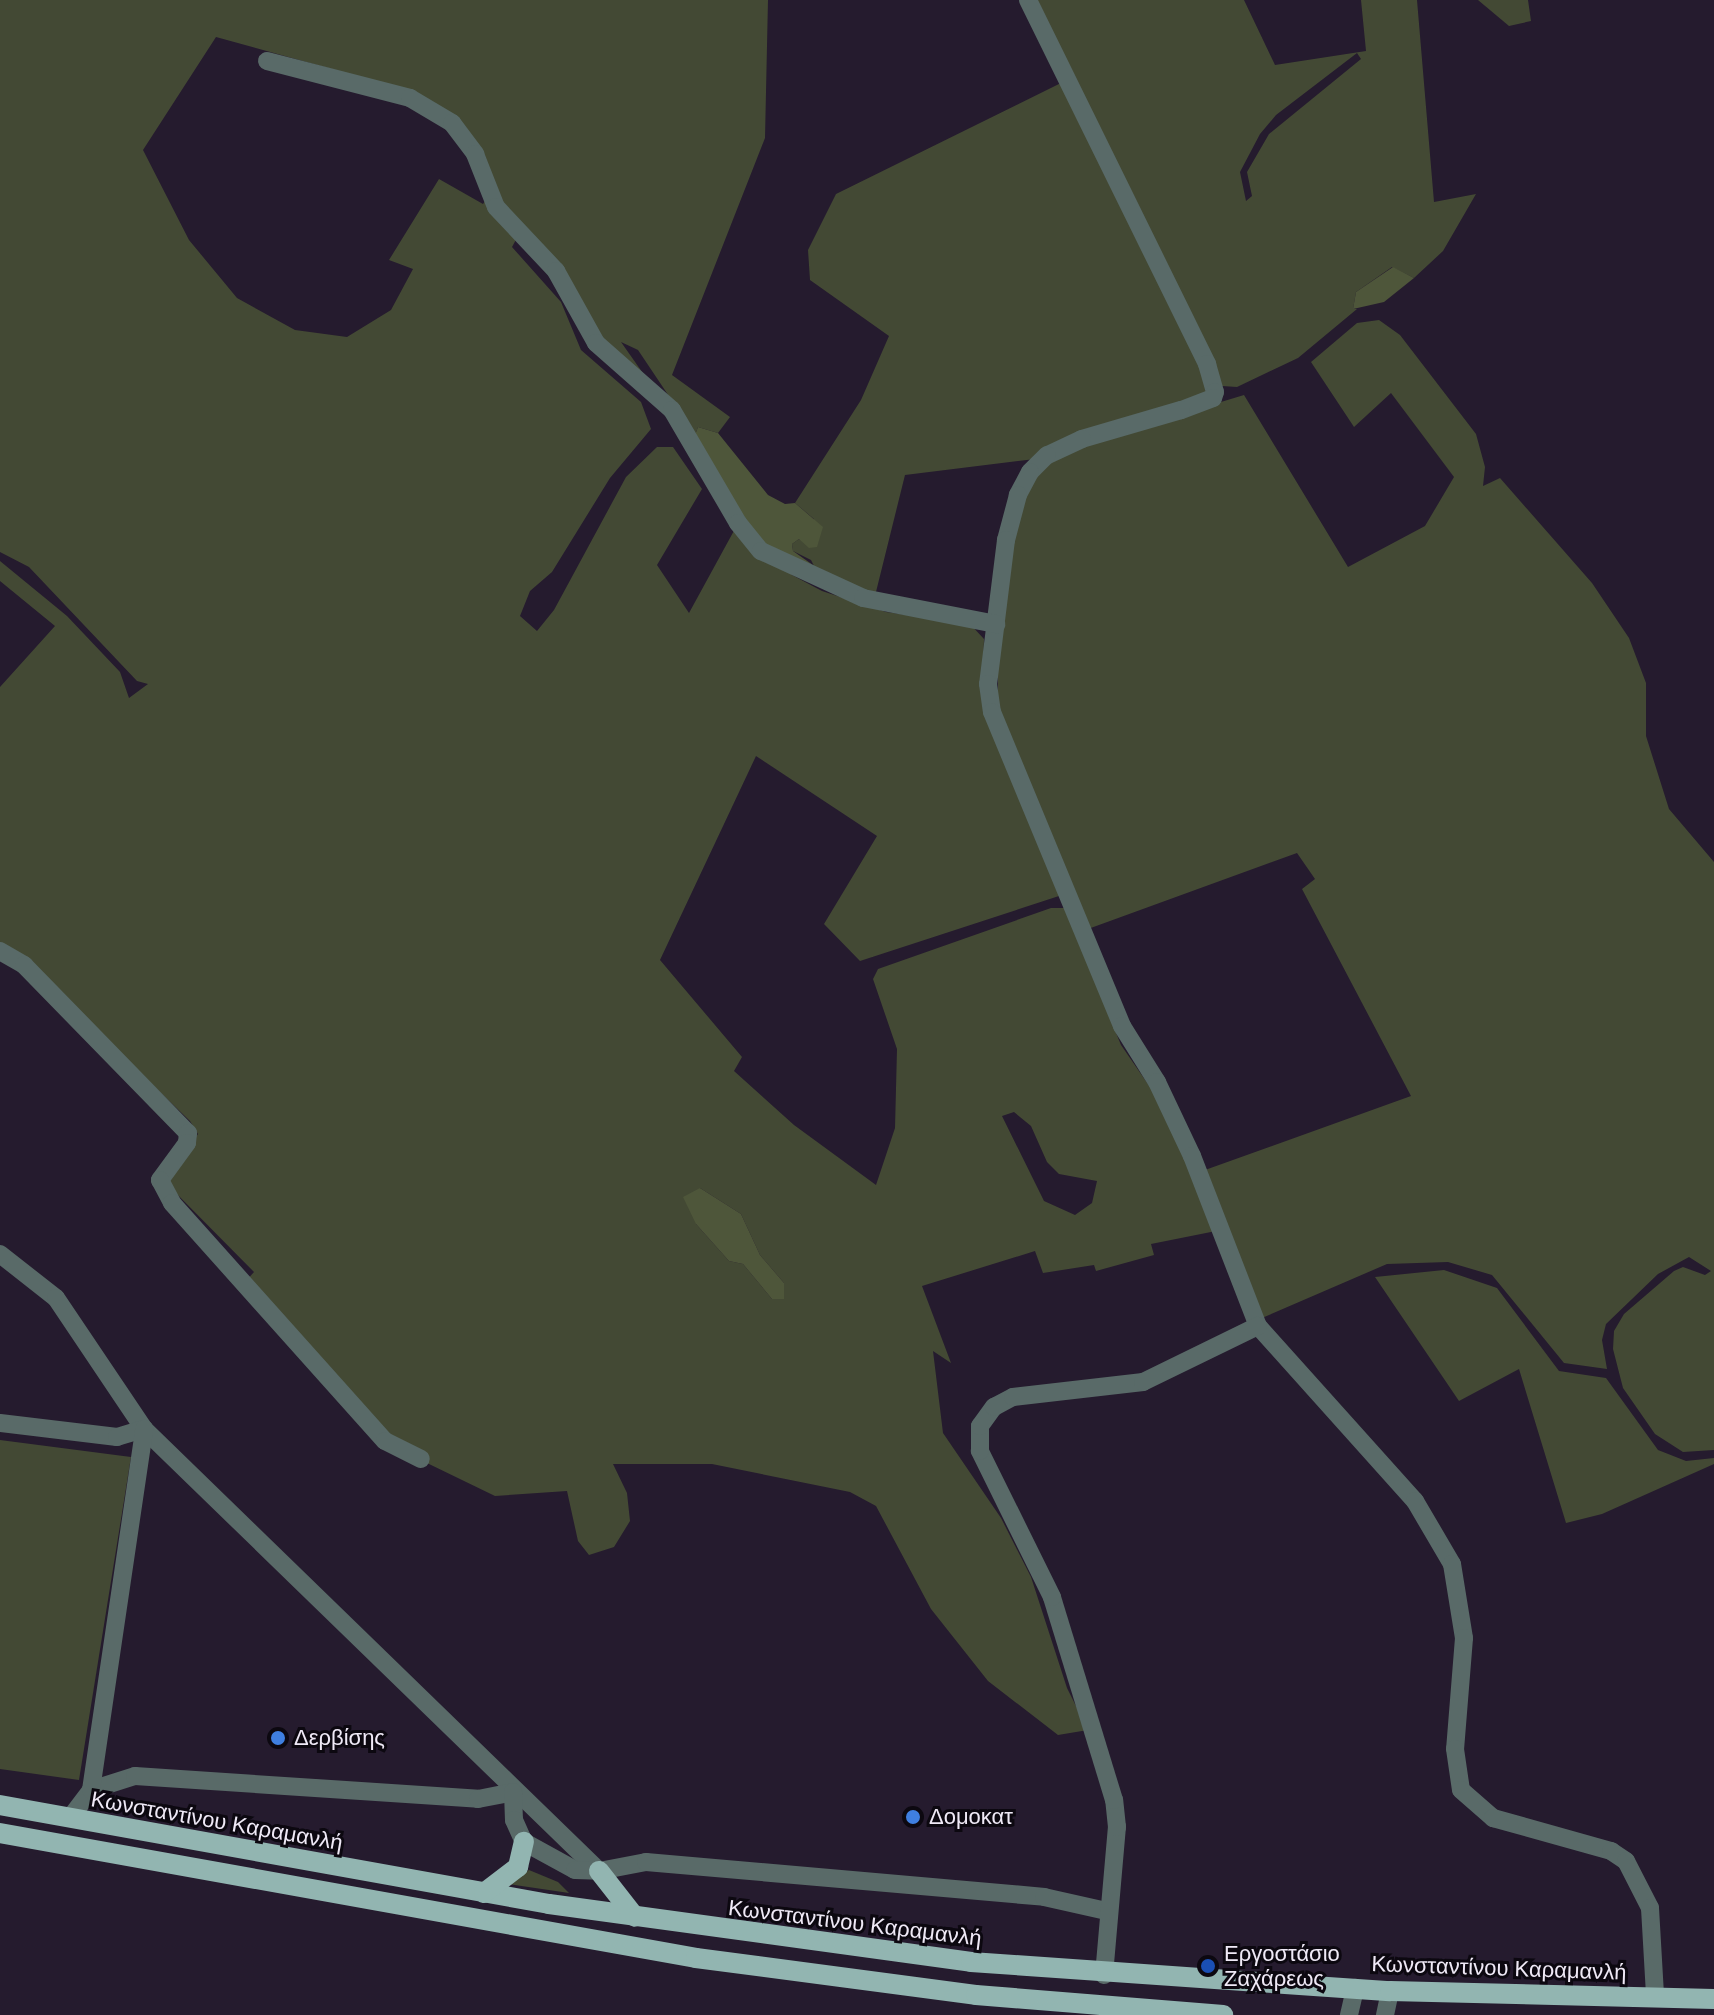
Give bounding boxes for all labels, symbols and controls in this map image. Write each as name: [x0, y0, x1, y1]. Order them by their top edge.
place label: Δερβίσης: [294, 1725, 385, 1751]
marker: Δερβίσης: [269, 1729, 287, 1747]
street label: Κωνσταντίνου Καραμανλή: [89, 1786, 345, 1856]
place label: Δομοκατ: [929, 1804, 1013, 1830]
marker: Δομοκατ: [904, 1808, 922, 1826]
street label: Κωνσταντίνου Καραμανλή: [727, 1894, 983, 1952]
place label: Εργοστάσιο Ζαχάρεως: [1224, 1940, 1340, 1992]
street label: Κωνσταντίνου Καραμανλή: [1371, 1950, 1627, 1986]
marker: Εργοστάσιο Ζαχάρεως: [1199, 1957, 1217, 1975]

